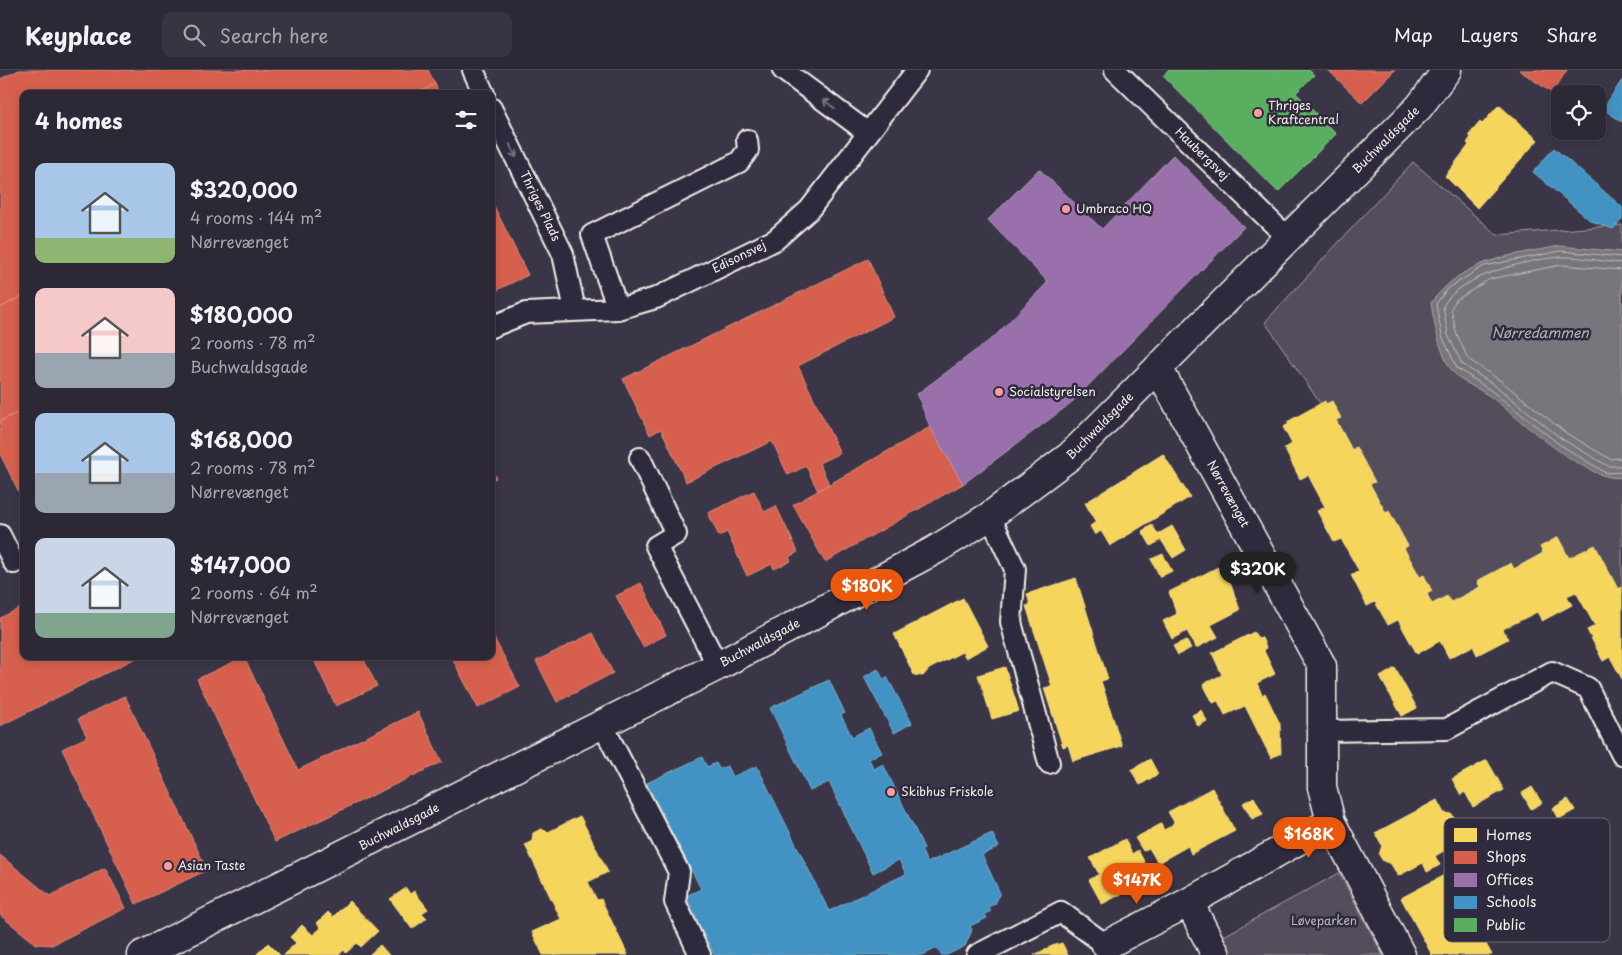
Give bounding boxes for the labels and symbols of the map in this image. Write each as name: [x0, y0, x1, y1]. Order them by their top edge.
place label: Thriges Kraftcentral: [1268, 96, 1339, 128]
one-way arrow: [822, 99, 836, 109]
street label: Buchwaldsgade: [1348, 102, 1423, 177]
marker: Thriges Kraftcentral: [1252, 107, 1264, 119]
street label: Haubergsvej: [1171, 123, 1234, 184]
one-way arrow: [509, 143, 518, 158]
street label: Thriges Plads: [516, 167, 566, 244]
place label: Umbraco HQ: [1076, 199, 1152, 217]
marker: Umbraco HQ: [1060, 203, 1072, 215]
street label: Edisonsvej: [709, 235, 769, 277]
water label: Nørredammen: [1491, 322, 1589, 343]
place label: Socialstyrelsen: [1009, 382, 1096, 400]
marker: Socialstyrelsen: [993, 386, 1005, 398]
street label: Buchwaldsgade: [1062, 388, 1137, 463]
street label: Nørrevænget: [1203, 457, 1255, 530]
pin: $320K: [1223, 552, 1293, 594]
pin: $180K: [832, 568, 902, 611]
street label: Buchwaldsgade: [716, 613, 803, 671]
place label: Skibhus Friskole: [901, 782, 994, 800]
marker: Skibhus Friskole: [885, 786, 897, 798]
street label: Buchwaldsgade: [355, 798, 442, 854]
pin: $168K: [1274, 816, 1344, 859]
legend: [1444, 818, 1610, 942]
text: Homes: [1486, 824, 1532, 845]
text: Shops: [1486, 846, 1526, 867]
place label: Asian Taste: [178, 856, 245, 874]
marker: Asian Taste: [162, 860, 174, 872]
pin: $147K: [1102, 862, 1172, 905]
text: Offices: [1486, 869, 1533, 890]
text: Schools: [1486, 891, 1536, 912]
park label: Løveparken: [1291, 911, 1357, 929]
text: Public: [1486, 914, 1526, 935]

